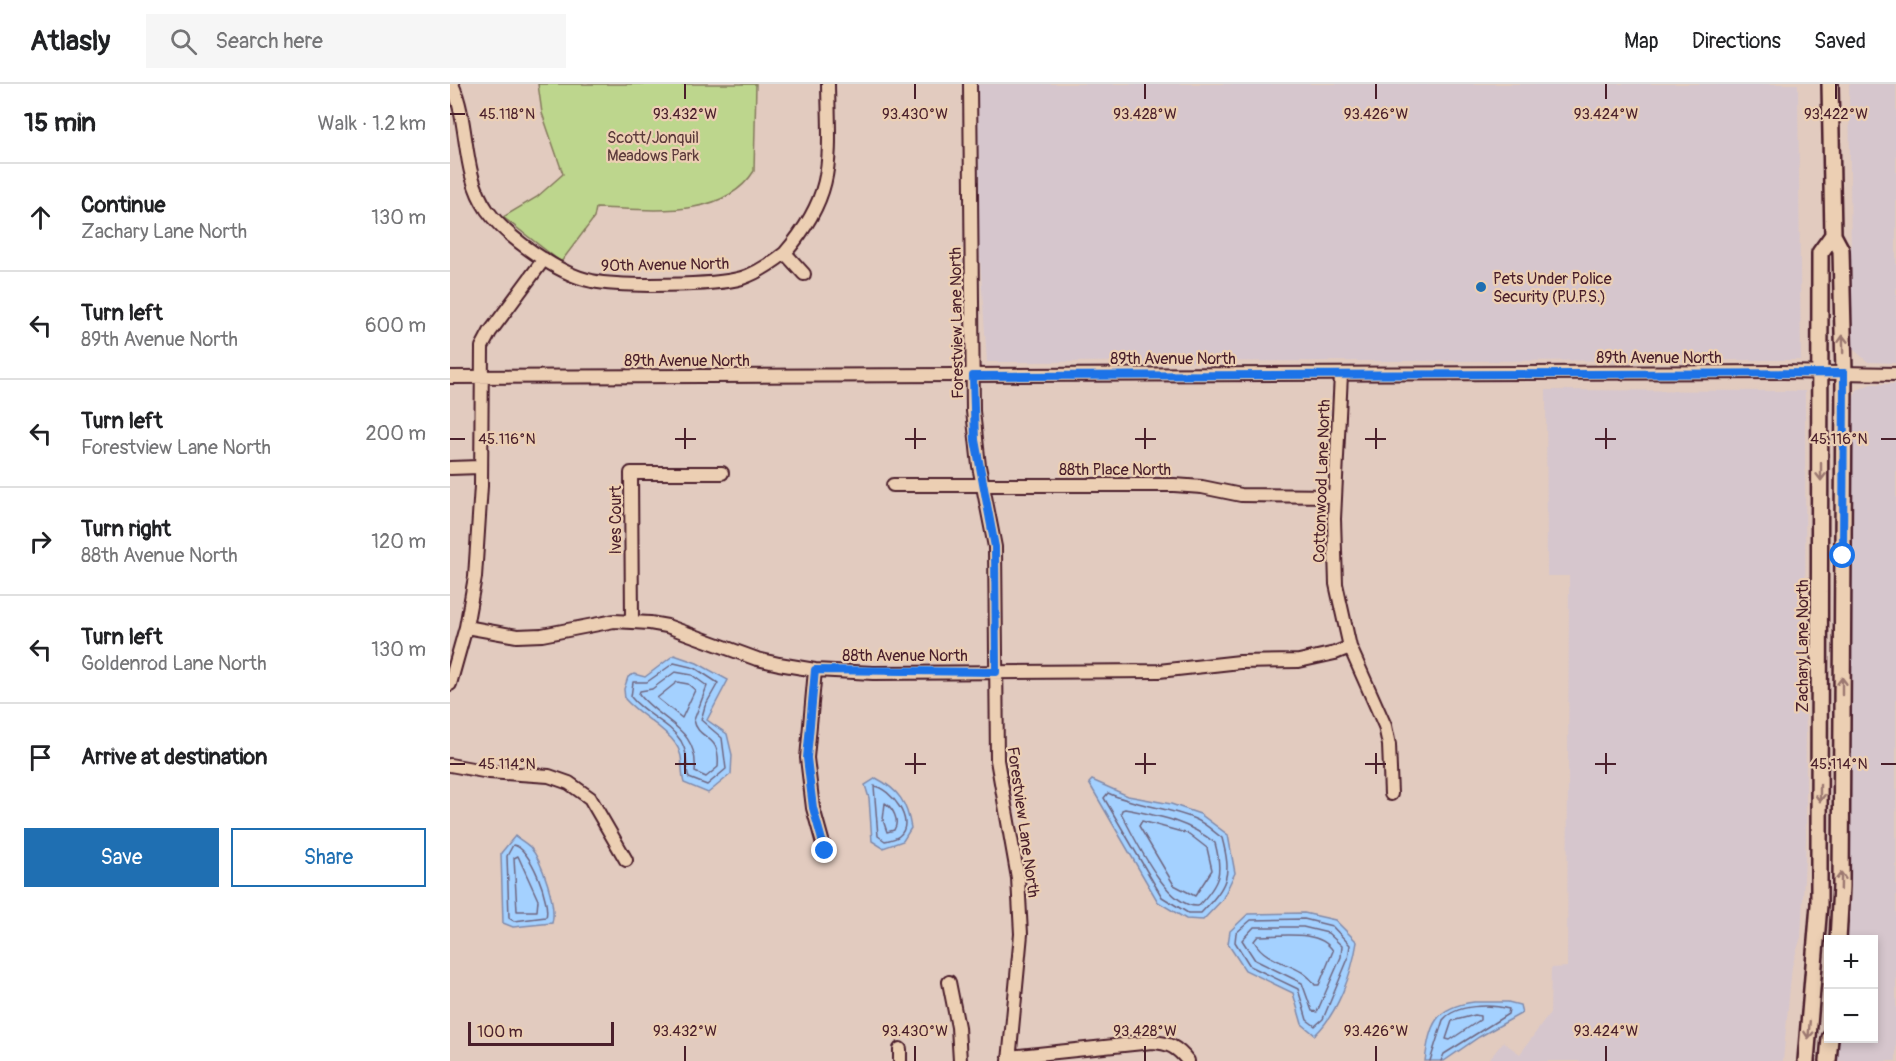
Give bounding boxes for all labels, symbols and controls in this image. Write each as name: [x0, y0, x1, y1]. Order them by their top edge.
search box: [146, 14, 566, 68]
text: Atlasly: [30, 24, 110, 59]
icon: search: [167, 25, 200, 58]
text: Search here: [215, 27, 323, 55]
text: Map: [1624, 28, 1659, 55]
text: Directions: [1692, 28, 1781, 55]
text: Saved: [1814, 28, 1866, 55]
text: 45.118°N: [479, 105, 535, 124]
text: 93.432°W: [653, 105, 717, 124]
text: 93.430°W: [882, 105, 948, 124]
text: 93.428°W: [1113, 105, 1177, 124]
text: 93.426°W: [1344, 105, 1408, 124]
text: 93.424°W: [1574, 105, 1638, 124]
text: 93.422°W: [1804, 105, 1868, 124]
text: 15 min: [24, 107, 96, 139]
text: Walk · 1.2 km: [318, 111, 426, 136]
park label: Scott/Jonquil Meadows Park: [607, 128, 699, 166]
text: Continue: [81, 191, 165, 219]
icon: ahead: [24, 201, 57, 234]
text: 130 m: [371, 205, 426, 230]
text: Zachary Lane North: [81, 219, 247, 244]
street label: Forestview Lane North: [946, 247, 968, 399]
street label: 90th Avenue North: [601, 254, 729, 276]
place label: Pets Under Police Security (P.U.P.S.): [1493, 269, 1612, 307]
marker: Pets Under Police Security (P.U.P.S.): [1474, 280, 1488, 294]
text: Turn left: [81, 299, 163, 327]
icon: left: [24, 309, 57, 342]
text: 600 m: [365, 313, 426, 338]
text: 89th Avenue North: [81, 327, 238, 352]
one-way arrow: [1837, 335, 1849, 355]
street label: 89th Avenue North: [1596, 348, 1722, 368]
street label: 89th Avenue North: [1110, 349, 1236, 369]
street label: 89th Avenue North: [624, 351, 750, 371]
street label: Cottonwood Lane North: [1309, 399, 1335, 563]
text: Turn left: [81, 407, 163, 435]
icon: left: [24, 417, 57, 450]
text: 200 m: [365, 421, 426, 446]
text: 45.116°N: [478, 430, 536, 449]
text: 45.116°N: [1810, 430, 1868, 449]
text: Forestview Lane North: [81, 435, 271, 460]
street label: 88th Place North: [1059, 460, 1171, 480]
one-way arrow: [1815, 462, 1827, 482]
street label: Ives Court: [606, 485, 626, 554]
text: Turn right: [81, 515, 171, 543]
icon: right: [24, 525, 57, 558]
text: 120 m: [371, 529, 426, 554]
route start: [1829, 542, 1855, 568]
text: 88th Avenue North: [81, 543, 238, 568]
street label: Zachary Lane North: [1793, 580, 1813, 712]
text: Turn left: [81, 623, 163, 651]
icon: left: [24, 633, 57, 666]
text: 130 m: [371, 637, 426, 662]
street label: 88th Avenue North: [842, 646, 968, 666]
text: Goldenrod Lane North: [81, 651, 267, 676]
one-way arrow: [1836, 677, 1848, 697]
icon: arrive: [24, 741, 57, 774]
text: Arrive at destination: [81, 743, 267, 771]
street label: Forestview Lane North: [1003, 745, 1043, 899]
text: 45.114°N: [478, 755, 536, 774]
text: 45.114°N: [1810, 755, 1868, 774]
one-way arrow: [1814, 783, 1826, 803]
button: Save: [24, 828, 219, 887]
button: Share: [231, 828, 426, 887]
route end: [811, 837, 837, 863]
one-way arrow: [1836, 872, 1847, 892]
map controls: [1824, 935, 1878, 1043]
button: +: [1824, 935, 1878, 989]
button: −: [1824, 989, 1878, 1043]
scale bar: [468, 1019, 614, 1046]
one-way arrow: [1803, 1019, 1814, 1039]
text: 100 m: [477, 1022, 523, 1042]
text: 93.432°W: [653, 1022, 717, 1041]
text: 93.430°W: [882, 1022, 948, 1041]
text: 93.428°W: [1113, 1022, 1177, 1041]
text: 93.426°W: [1344, 1022, 1408, 1041]
text: 93.424°W: [1574, 1022, 1638, 1041]

